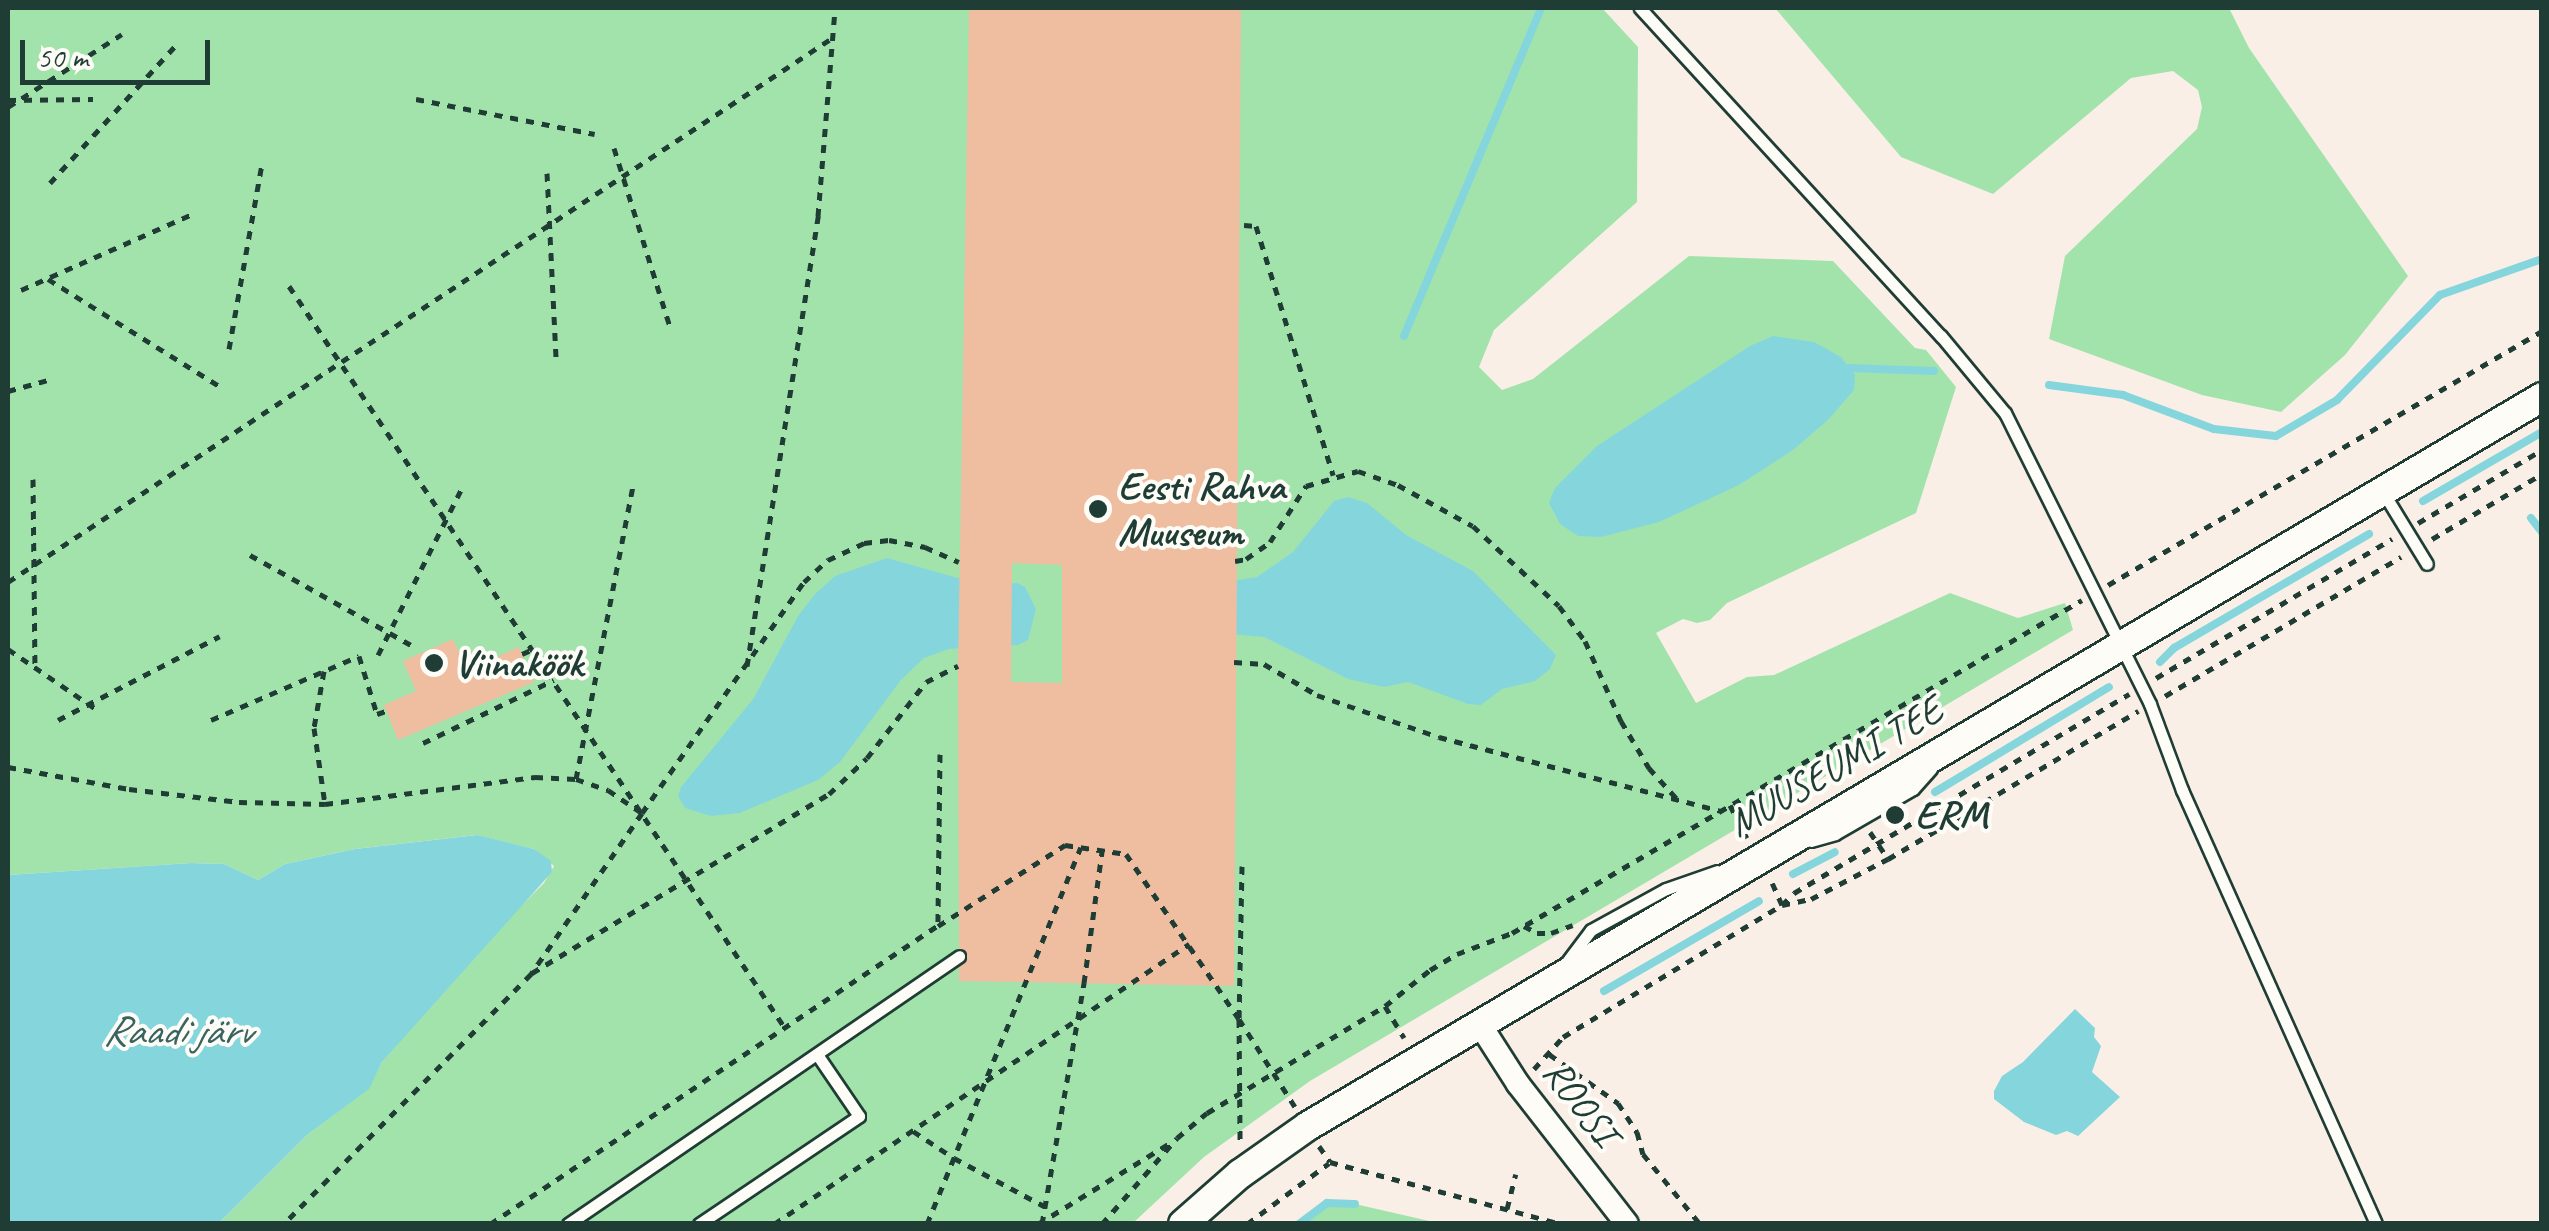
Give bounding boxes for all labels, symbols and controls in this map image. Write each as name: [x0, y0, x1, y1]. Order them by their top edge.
scale bar: [25, 20, 215, 82]
text: 50 m: [37, 38, 88, 76]
place label: Eesti Rahva Muuseum: [1118, 462, 1285, 556]
marker: Eesti Rahva Muuseum: [1087, 498, 1109, 520]
place label: Viinaköök: [454, 639, 583, 687]
marker: Viinaköök: [423, 652, 445, 674]
street label: MUUSEUMI TEE: [1719, 685, 1951, 847]
place label: ERM: [1915, 791, 1987, 839]
marker: ERM: [1884, 804, 1906, 826]
water label: Raadi järv: [103, 1006, 251, 1056]
street label: ROOSI: [1533, 1049, 1629, 1155]

